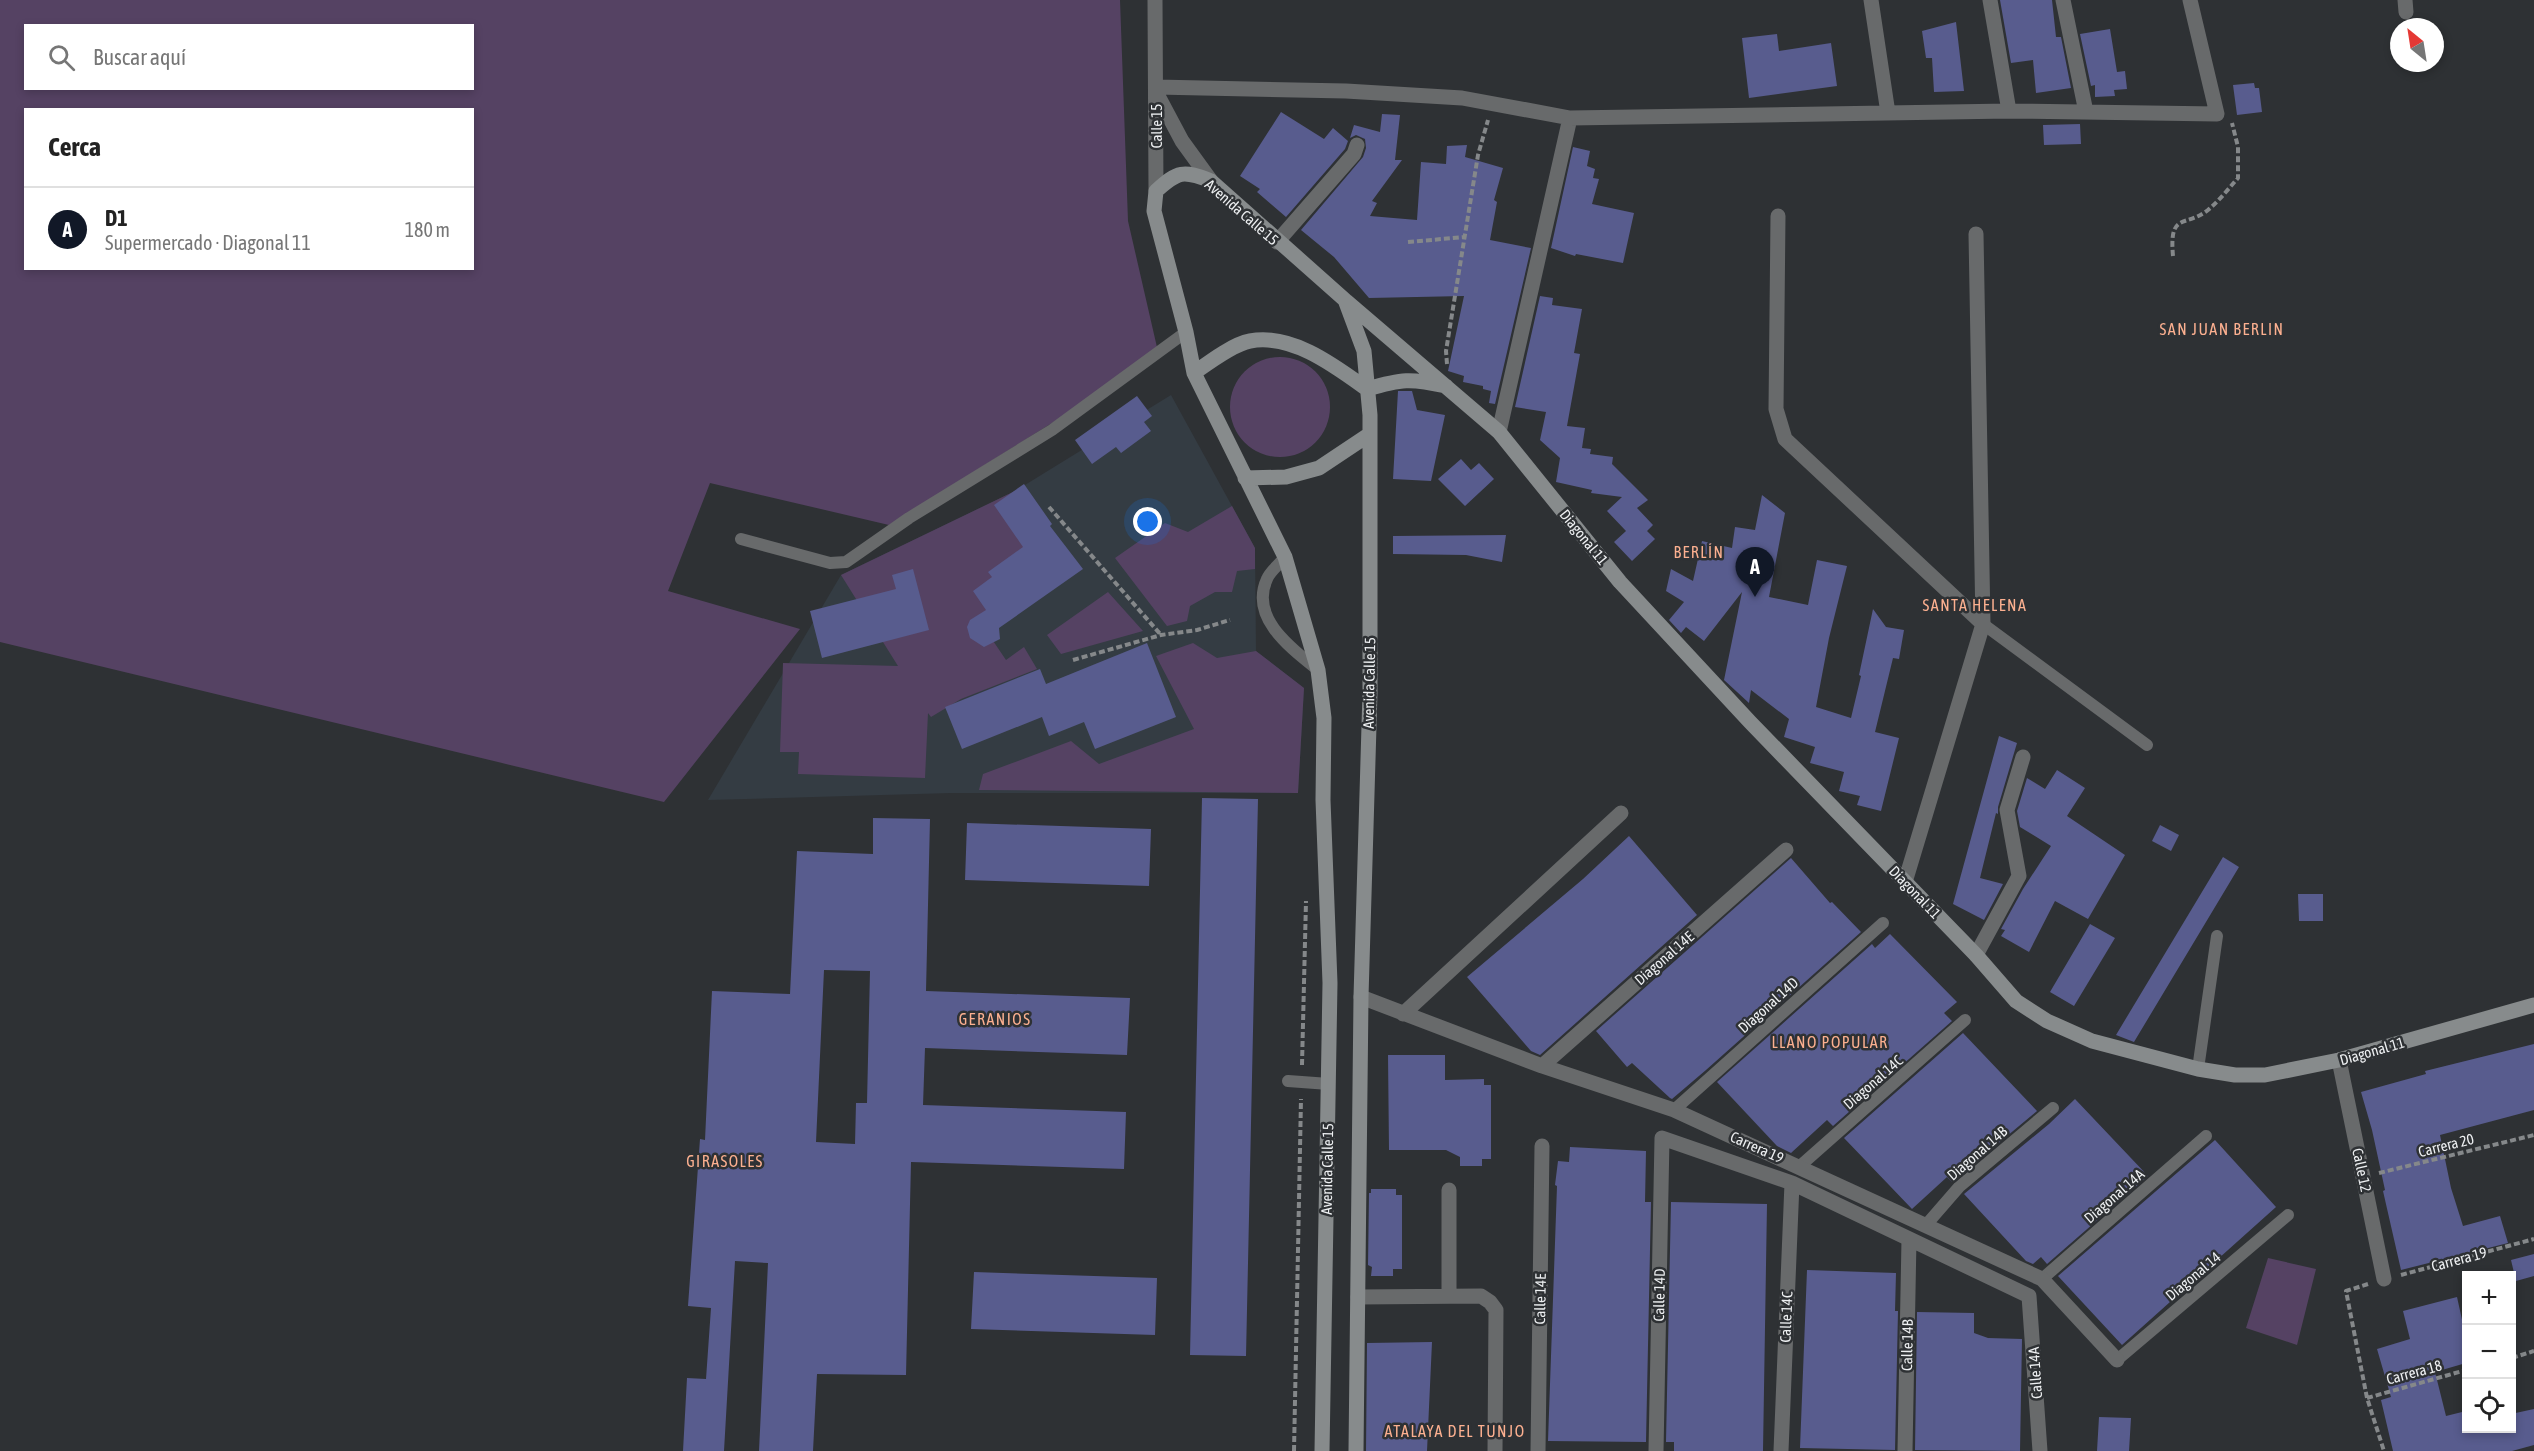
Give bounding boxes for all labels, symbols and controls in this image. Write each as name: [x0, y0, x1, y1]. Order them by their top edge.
north arrow: [2390, 18, 2444, 72]
search box: [24, 24, 474, 90]
icon: search: [45, 41, 78, 74]
text: Buscar aquí: [93, 44, 186, 70]
street label: Calle 15: [1148, 104, 1165, 148]
text: Cerca: [48, 132, 101, 162]
street label: Avenida Calle 15: [1202, 176, 1282, 248]
text: D1: [105, 205, 128, 231]
text: A: [63, 218, 72, 241]
text: 180 m: [405, 218, 450, 241]
text: Supermercado · Diagonal 11: [105, 231, 311, 254]
district label: SAN JUAN BERLIN: [2160, 320, 2284, 338]
street label: Diagonal 11: [1556, 506, 1612, 568]
your location: [1133, 507, 1162, 536]
district label: BERLÍN: [1673, 543, 1725, 561]
pin: A: [1736, 548, 1774, 597]
district label: SANTA HELENA: [1923, 596, 2027, 614]
street label: Avenida Calle 15: [1360, 637, 1378, 729]
street label: Diagonal 11: [1886, 862, 1944, 922]
street label: Diagonal 14E: [1631, 927, 1698, 988]
street label: Diagonal 14D: [1735, 974, 1801, 1036]
district label: GERANIOS: [959, 1010, 1031, 1028]
district label: LLANO POPULAR: [1771, 1033, 1889, 1051]
street label: Diagonal 11: [2338, 1034, 2406, 1068]
street label: Diagonal 14C: [1840, 1051, 1906, 1112]
street label: Diagonal 14B: [1944, 1122, 2010, 1184]
street label: Avenida Calle 15: [1318, 1123, 1336, 1215]
street label: Carrera 19: [1728, 1128, 1786, 1166]
street label: Carrera 20: [2416, 1130, 2476, 1160]
street label: Calle 12: [2349, 1146, 2375, 1194]
district label: GIRASOLES: [686, 1152, 764, 1170]
street label: Diagonal 14A: [2081, 1165, 2148, 1227]
street label: Carrera 19: [2429, 1243, 2489, 1275]
street label: Diagonal 14: [2162, 1248, 2224, 1304]
street label: Calle 14D: [1650, 1268, 1668, 1322]
map controls: [2462, 1271, 2516, 1433]
button: +: [2462, 1271, 2516, 1325]
street label: Calle 14E: [1531, 1273, 1549, 1325]
street label: Calle 14C: [1777, 1291, 1795, 1343]
street label: Calle 14B: [1898, 1319, 1916, 1371]
button: −: [2462, 1325, 2516, 1379]
street label: Calle 14A: [2025, 1346, 2045, 1399]
street label: Carrera 18: [2384, 1356, 2444, 1388]
button: locate: [2462, 1379, 2516, 1433]
district label: ATALAYA DEL TUNJO: [1384, 1422, 1526, 1440]

